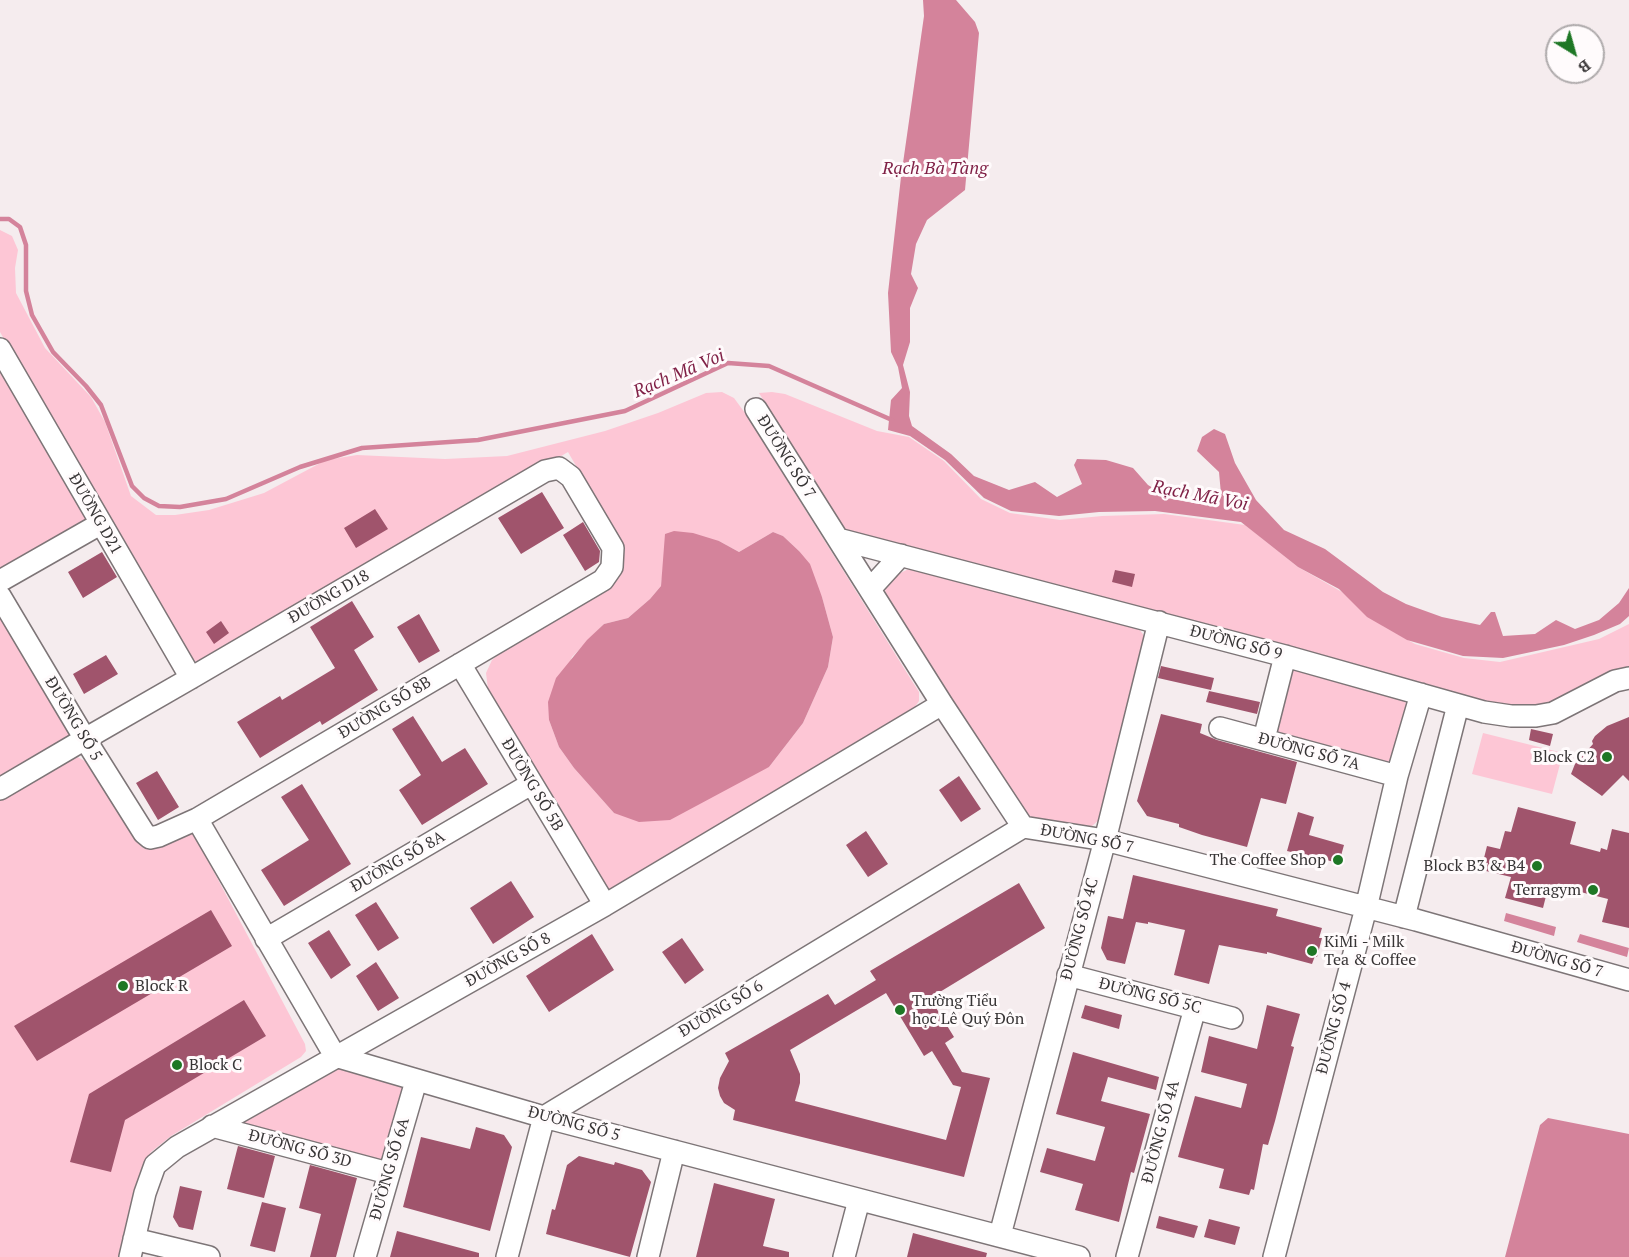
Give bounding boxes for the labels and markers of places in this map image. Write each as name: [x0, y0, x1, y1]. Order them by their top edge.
place label: Block C2: [1533, 747, 1595, 767]
marker: Block C2: [1600, 750, 1614, 764]
place label: The Coffee Shop: [1209, 850, 1326, 870]
marker: The Coffee Shop: [1331, 853, 1345, 867]
place label: Block B3 & B4: [1423, 856, 1525, 876]
marker: Block B3 & B4: [1530, 859, 1544, 873]
place label: Terragym: [1513, 880, 1581, 900]
marker: Terragym: [1586, 883, 1600, 897]
place label: KiMi - Milk Tea & Coffee: [1324, 932, 1416, 970]
marker: KiMi - Milk Tea & Coffee: [1305, 944, 1319, 958]
place label: Block R: [135, 976, 188, 996]
marker: Block R: [116, 979, 130, 993]
place label: Trường Tiểu học Lê Quý Đôn: [912, 991, 1024, 1029]
marker: Trường Tiểu học Lê Quý Đôn: [893, 1003, 907, 1017]
place label: Block C: [189, 1055, 242, 1075]
marker: Block C: [170, 1058, 184, 1072]

